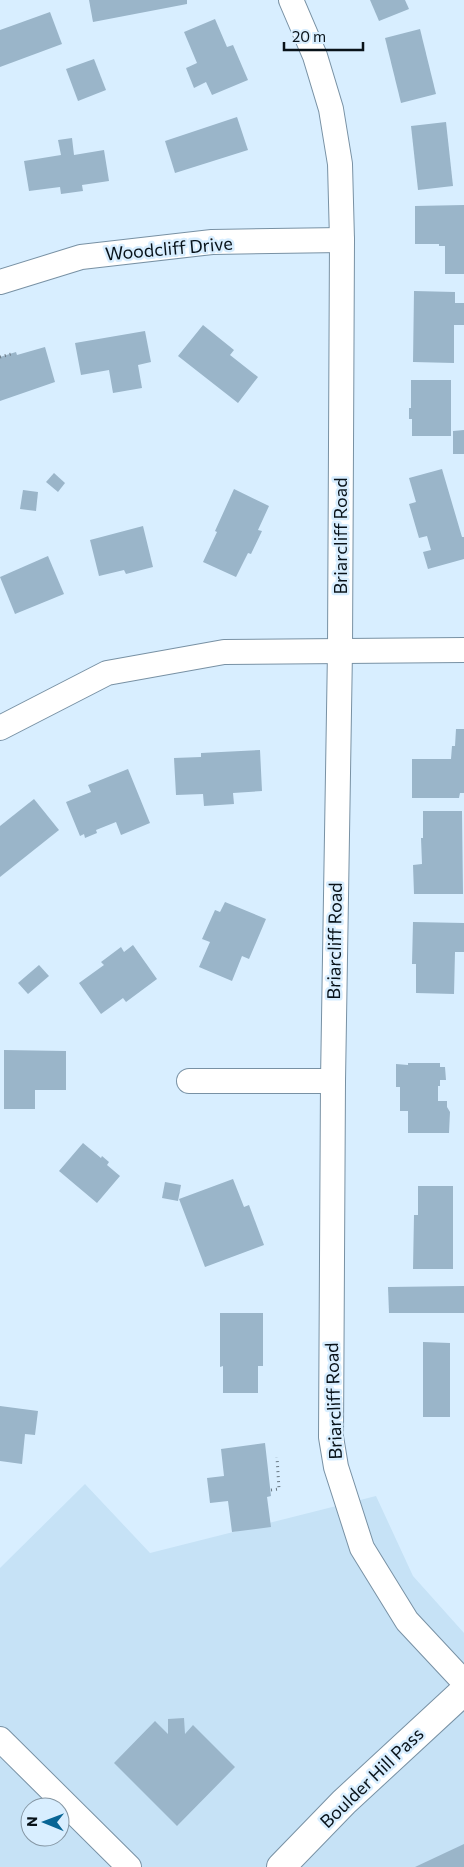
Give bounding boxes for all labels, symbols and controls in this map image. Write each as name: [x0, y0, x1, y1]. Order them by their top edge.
scale bar: [284, 20, 363, 52]
text: 20 m: [292, 27, 326, 45]
street label: Woodcliff Drive: [104, 231, 234, 265]
street label: Briarcliff Road: [329, 477, 351, 595]
street label: Briarcliff Road: [322, 882, 346, 1000]
street label: Briarcliff Road: [320, 1342, 346, 1460]
street label: Boulder Hill Pass: [315, 1722, 428, 1832]
north arrow: [20, 1797, 70, 1847]
text: N: [23, 1816, 40, 1827]

